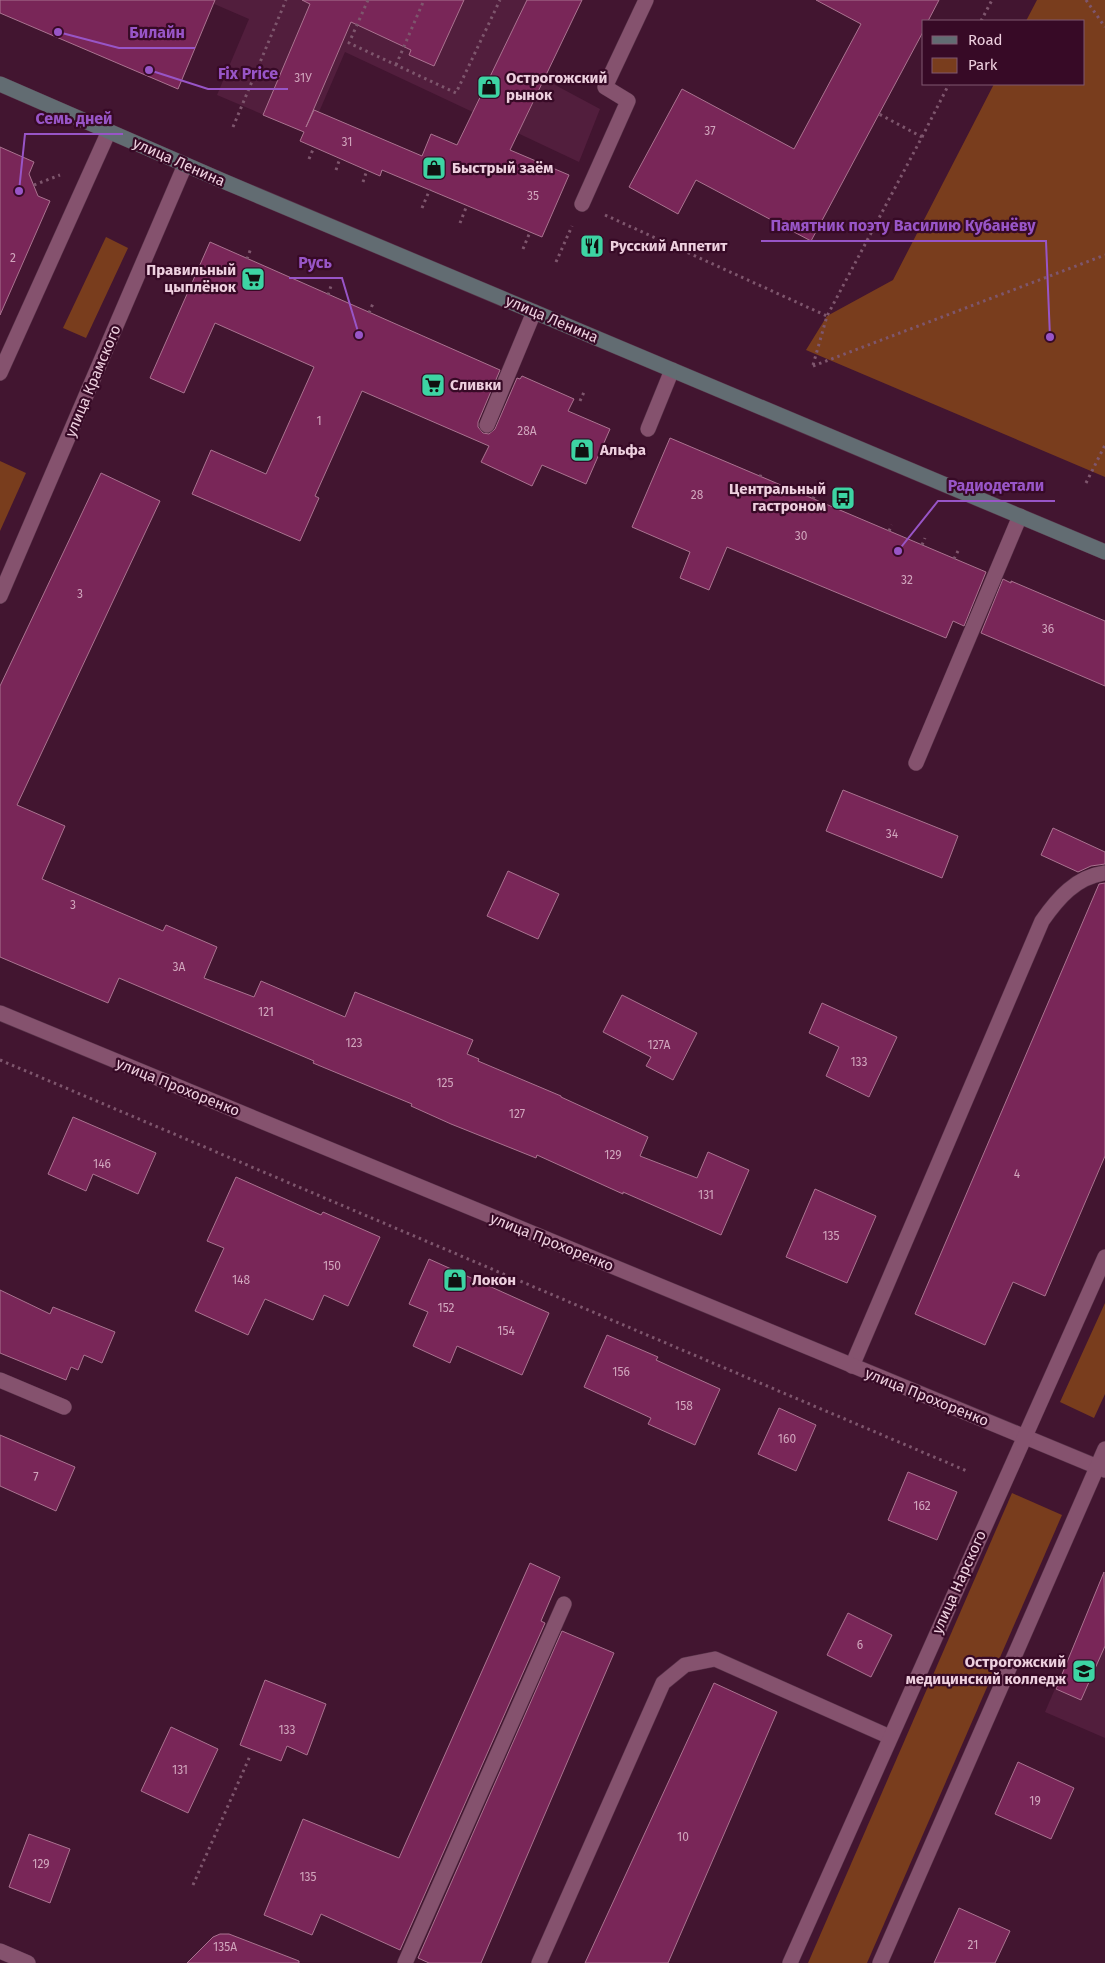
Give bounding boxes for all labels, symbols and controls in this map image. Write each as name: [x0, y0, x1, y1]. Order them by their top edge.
callout: Билайн: [119, 17, 195, 48]
legend: [922, 20, 1085, 85]
text: Билайн: [129, 23, 185, 42]
text: Road: [968, 31, 1003, 49]
text: Park: [968, 56, 998, 74]
callout: Fix Price: [208, 58, 288, 89]
text: Fix Price: [218, 64, 278, 83]
place label: Острогожский рынок: [506, 69, 607, 104]
house number: 31У: [294, 71, 312, 85]
shop icon: Острогожский рынок: [476, 74, 502, 100]
callout: Семь дней: [25, 103, 123, 134]
text: Семь дней: [35, 109, 113, 128]
house number: 37: [704, 124, 716, 138]
street label: улица Ленина: [130, 134, 228, 190]
house number: 31: [342, 135, 352, 149]
shop icon: Быстрый заём: [421, 155, 447, 181]
place label: Быстрый заём: [452, 159, 553, 177]
house number: 35: [527, 189, 539, 203]
callout: Памятник поэту Василию Кубанёву: [761, 210, 1046, 241]
text: Памятник поэту Василию Кубанёву: [770, 216, 1036, 235]
restaurant icon: Русский Аппетит: [579, 233, 605, 259]
place label: Русский Аппетит: [610, 237, 728, 255]
callout: Русь: [289, 247, 342, 278]
house number: 2: [10, 251, 16, 265]
text: Русь: [298, 253, 332, 272]
place label: Правильный цыплёнок: [146, 261, 237, 296]
supermarket icon: Правильный цыплёнок: [240, 266, 266, 292]
street label: улица Ленина: [503, 291, 601, 347]
street label: улица Крамского: [61, 322, 125, 440]
supermarket icon: Сливки: [420, 372, 446, 398]
place label: Сливки: [450, 376, 501, 394]
house number: 1: [316, 414, 322, 428]
house number: 28А: [517, 424, 537, 438]
shop icon: Альфа: [569, 437, 595, 463]
place label: Альфа: [599, 441, 646, 459]
callout: Радиодетали: [938, 470, 1055, 501]
text: Радиодетали: [948, 476, 1044, 495]
place label: Центральный гастроном: [729, 480, 826, 515]
bus stop icon: Центральный гастроном: [830, 485, 856, 511]
house number: 28: [691, 488, 704, 502]
house number: 30: [795, 529, 808, 543]
house number: 32: [901, 573, 913, 587]
house number: 3: [77, 587, 83, 601]
house number: 36: [1042, 622, 1054, 636]
house number: 34: [886, 827, 899, 841]
house number: 3: [70, 898, 76, 912]
house number: 3А: [173, 960, 186, 974]
house number: 121: [258, 1005, 274, 1019]
house number: 123: [345, 1036, 363, 1050]
house number: 127А: [648, 1038, 671, 1052]
street label: улица Прохоренко: [114, 1054, 242, 1120]
house number: 133: [850, 1055, 868, 1069]
house number: 125: [436, 1076, 454, 1090]
house number: 127: [509, 1107, 525, 1121]
house number: 129: [604, 1148, 622, 1162]
house number: 146: [93, 1157, 111, 1171]
house number: 4: [1014, 1167, 1021, 1181]
house number: 131: [698, 1188, 714, 1202]
street label: улица Прохоренко: [488, 1209, 616, 1275]
house number: 135: [822, 1229, 840, 1243]
house number: 150: [323, 1259, 341, 1273]
shop icon: Локон: [442, 1267, 468, 1293]
place label: Локон: [472, 1271, 516, 1289]
house number: 148: [232, 1273, 250, 1287]
house number: 152: [437, 1301, 455, 1315]
house number: 154: [497, 1324, 515, 1338]
street label: улица Прохоренко: [863, 1364, 991, 1430]
house number: 156: [612, 1365, 630, 1379]
house number: 158: [675, 1399, 693, 1413]
house number: 160: [778, 1432, 796, 1446]
house number: 7: [33, 1470, 39, 1484]
house number: 162: [913, 1499, 931, 1513]
street label: улица Нарского: [928, 1527, 990, 1637]
house number: 6: [857, 1638, 863, 1652]
place label: Острогожский медицинский колледж: [906, 1653, 1067, 1688]
school or university icon: Острогожский медицинский колледж: [1071, 1658, 1097, 1684]
house number: 133: [278, 1723, 296, 1737]
house number: 131: [172, 1763, 188, 1777]
house number: 19: [1029, 1794, 1041, 1808]
house number: 10: [677, 1830, 689, 1844]
house number: 129: [32, 1857, 50, 1871]
house number: 135: [299, 1870, 317, 1884]
house number: 21: [968, 1938, 978, 1952]
house number: 135А: [213, 1940, 237, 1954]

